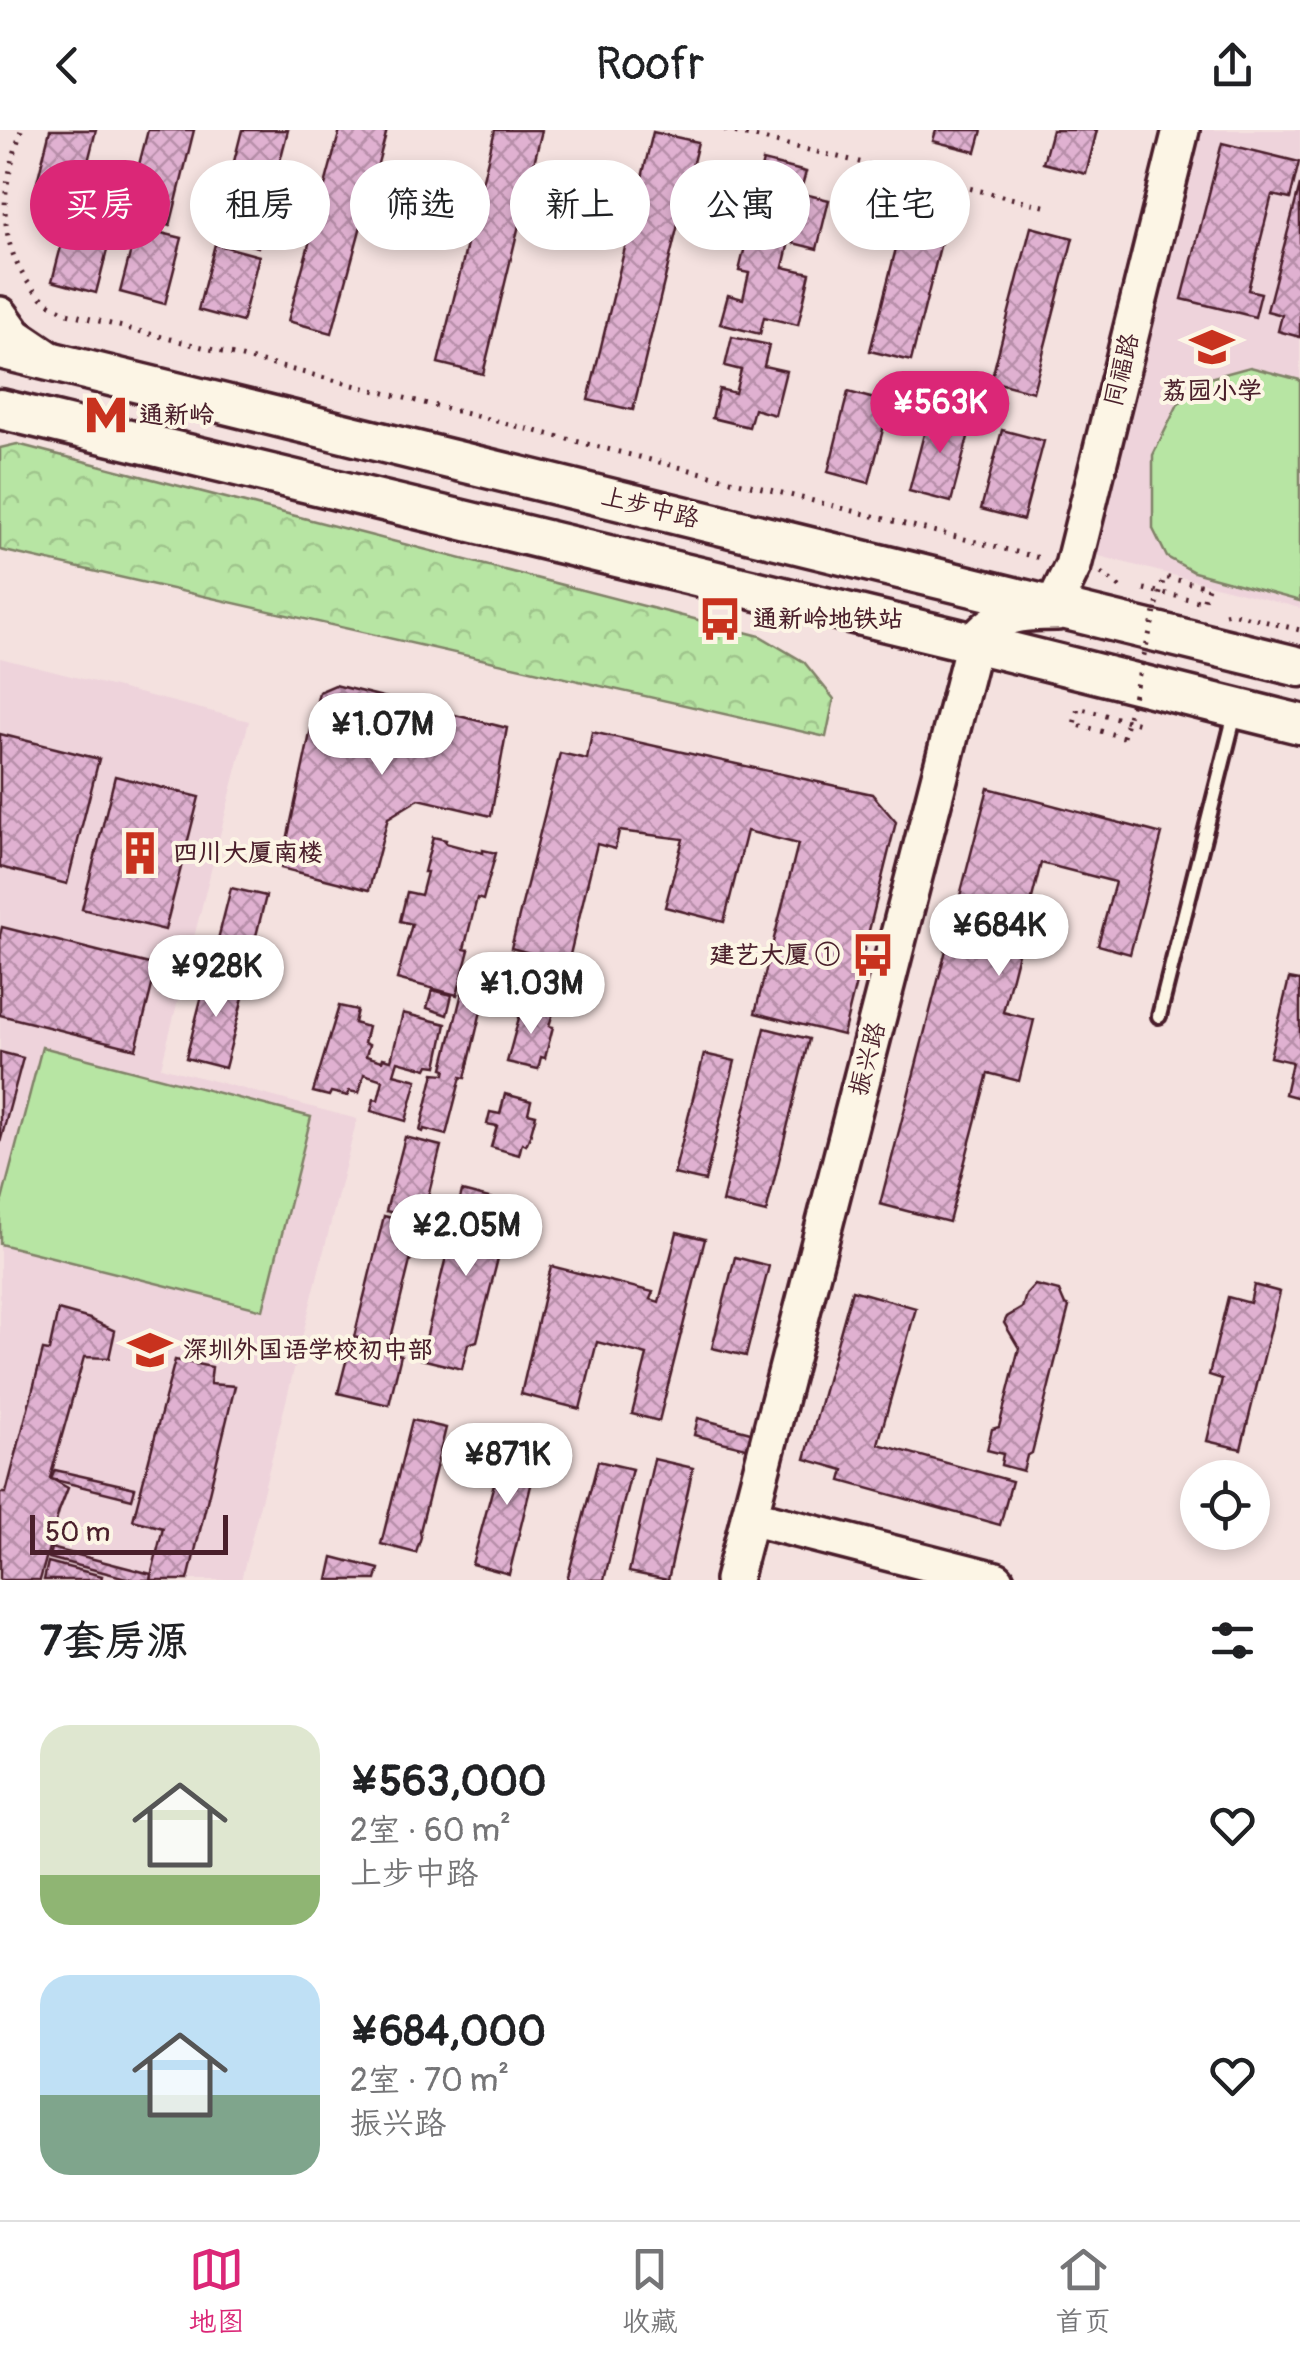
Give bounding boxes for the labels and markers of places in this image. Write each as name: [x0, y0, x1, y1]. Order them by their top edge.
school or university icon: 荔园小学: [1188, 323, 1236, 371]
pin: ¥563K: [870, 371, 1010, 456]
place label: 荔园小学: [1162, 376, 1262, 407]
metro station icon: 通新岭: [82, 391, 130, 439]
place label: 通新岭: [139, 400, 214, 431]
bus stop icon: 通新岭地铁站: [696, 595, 744, 643]
place label: 通新岭地铁站: [753, 604, 903, 635]
pin: ¥1.07M: [301, 693, 463, 778]
building icon: 四川大厦南楼: [116, 829, 164, 877]
place label: 四川大厦南楼: [173, 838, 323, 869]
pin: ¥684K: [929, 894, 1069, 979]
bus stop icon: 建艺大厦 ①: [849, 931, 897, 979]
pin: ¥928K: [146, 935, 286, 1020]
place label: 建艺大厦 ①: [710, 940, 840, 971]
pin: ¥1.03M: [450, 952, 612, 1037]
pin: ¥2.05M: [385, 1194, 547, 1279]
school or university icon: 深圳外国语学校初中部: [126, 1326, 174, 1374]
place label: 深圳外国语学校初中部: [183, 1335, 433, 1366]
pin: ¥871K: [437, 1423, 577, 1508]

